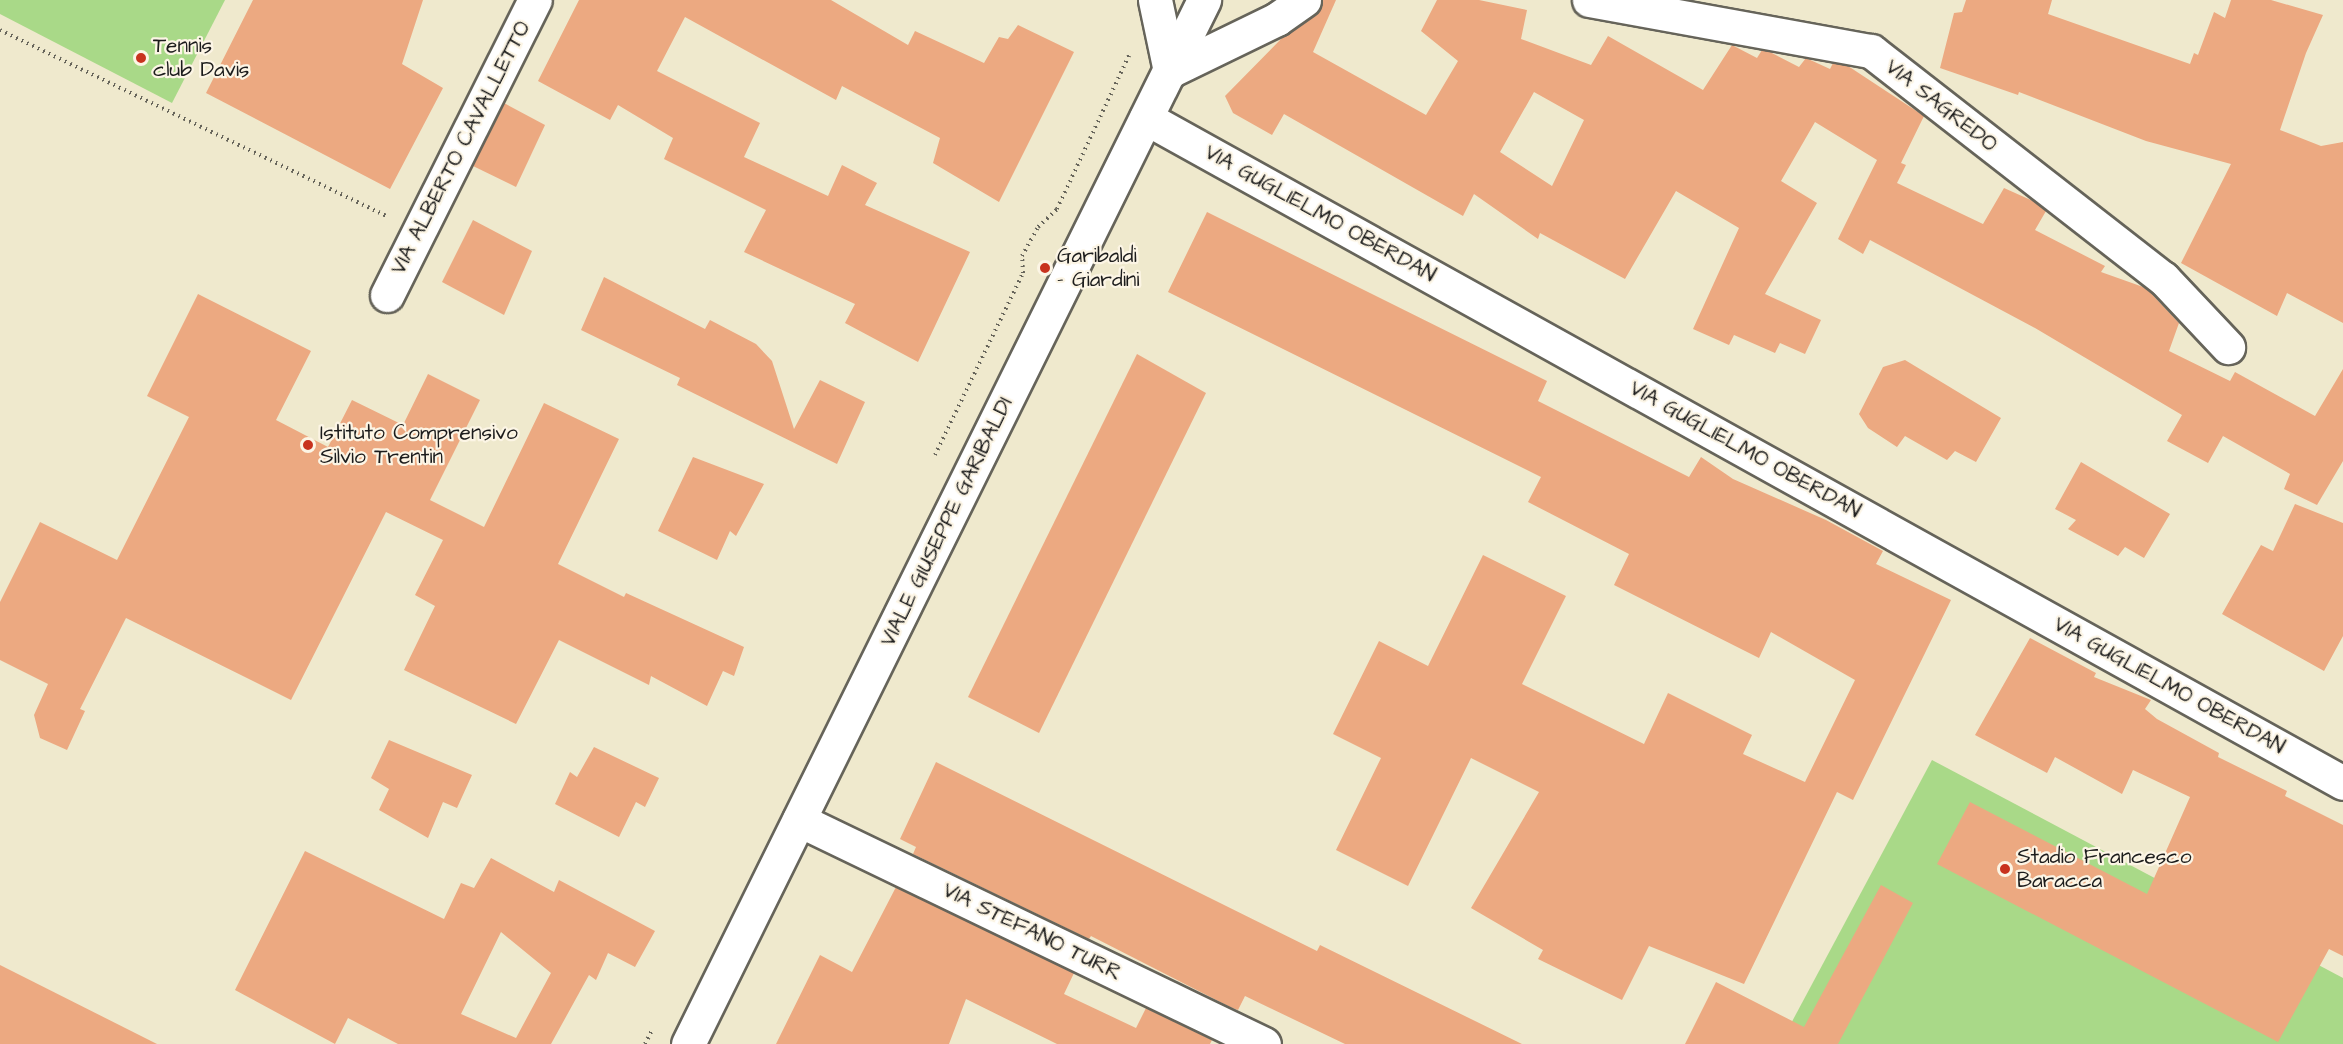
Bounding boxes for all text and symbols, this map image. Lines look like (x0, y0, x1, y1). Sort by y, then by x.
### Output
street label: VIA ALBERTO CAVALLETTO (386, 17, 536, 279)
place label: Tennis club Davis (153, 33, 249, 83)
marker: Tennis club Davis (134, 51, 148, 65)
street label: VIA SAGREDO (1880, 55, 2002, 157)
street label: VIA GUGLIELMO OBERDAN (1200, 140, 1440, 288)
place label: Garibaldi - Giardini (1057, 243, 1140, 293)
marker: Garibaldi - Giardini (1038, 261, 1052, 275)
street label: VIA GUGLIELMO OBERDAN (1625, 376, 1865, 524)
street label: VIALE GIUSEPPE GARIBALDI (876, 393, 1018, 651)
place label: Istituto Comprensivo Silvio Trentin (320, 420, 518, 470)
marker: Istituto Comprensivo Silvio Trentin (301, 438, 315, 452)
street label: VIA GUGLIELMO OBERDAN (2049, 612, 2289, 760)
place label: Stadio Francesco Baracca (2017, 844, 2191, 894)
marker: Stadio Francesco Baracca (1998, 862, 2012, 876)
street label: VIA STEFANO TURR (939, 878, 1125, 986)

